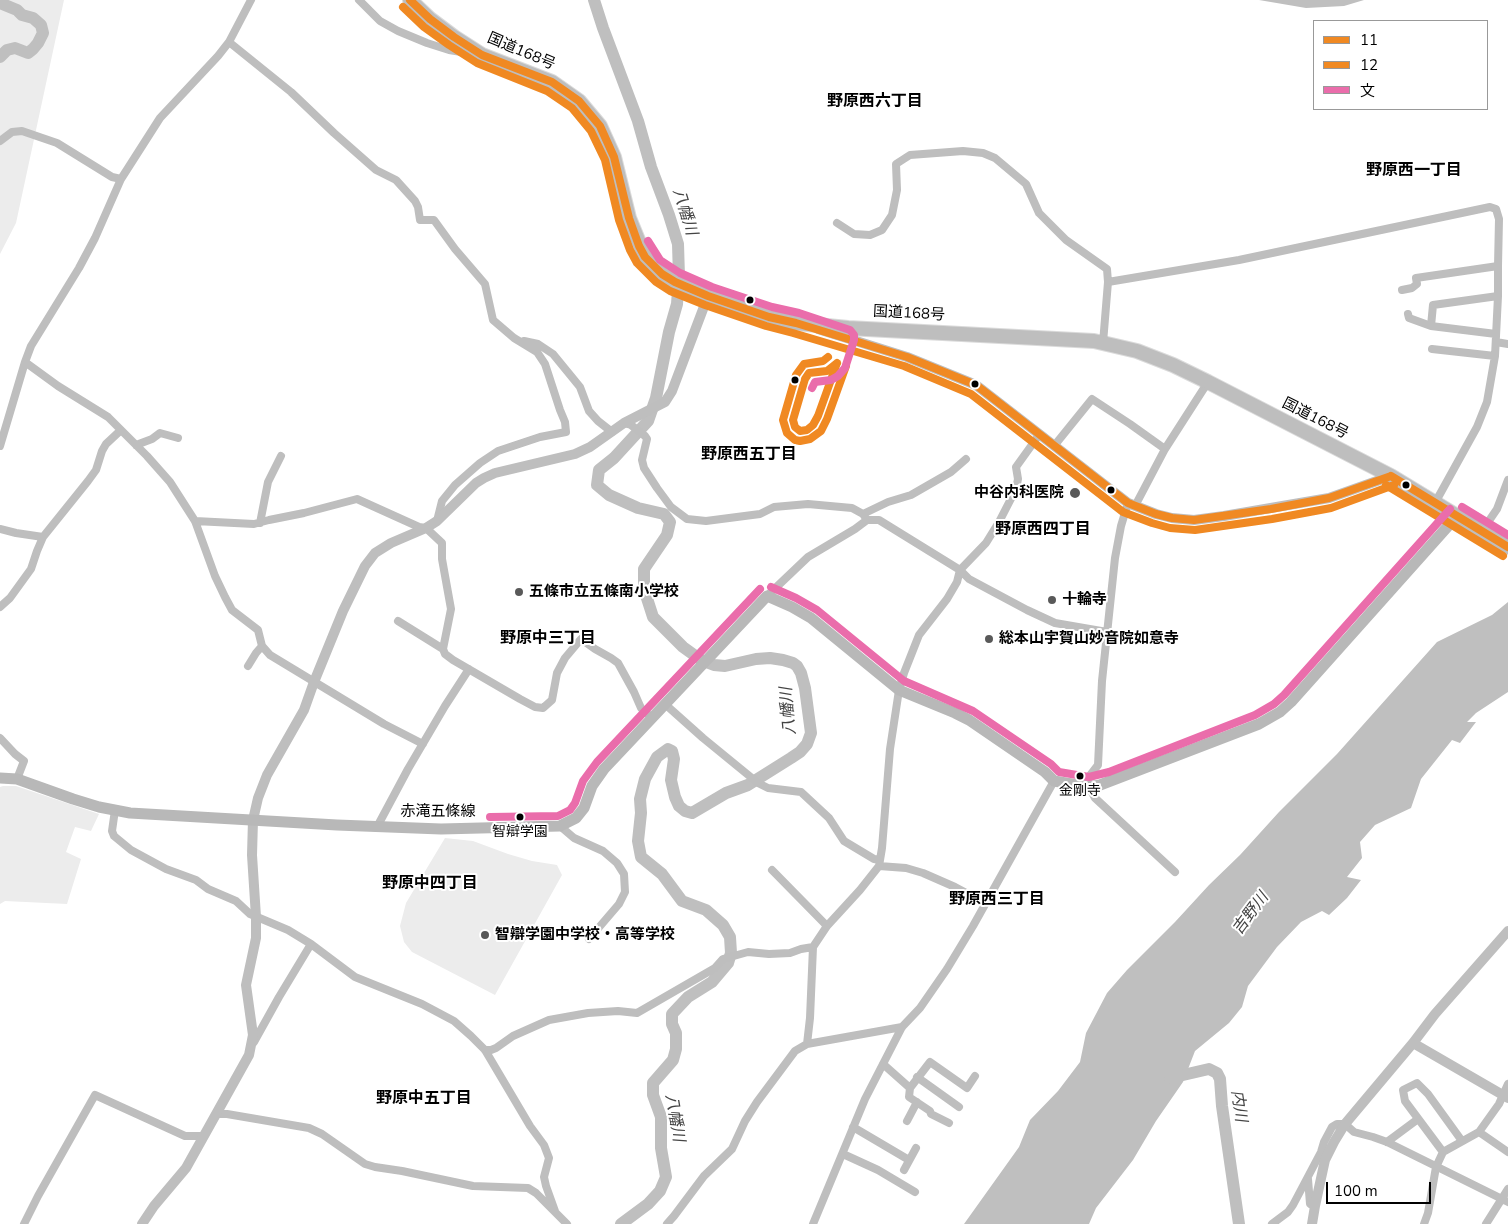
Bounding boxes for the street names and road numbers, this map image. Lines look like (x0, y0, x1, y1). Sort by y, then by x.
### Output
street label: 国道168号 (484, 30, 558, 74)
street label: 国道168号 (873, 303, 945, 325)
street label: 国道168号 (1279, 395, 1351, 443)
street label: 赤滝五條線 (401, 803, 475, 821)

